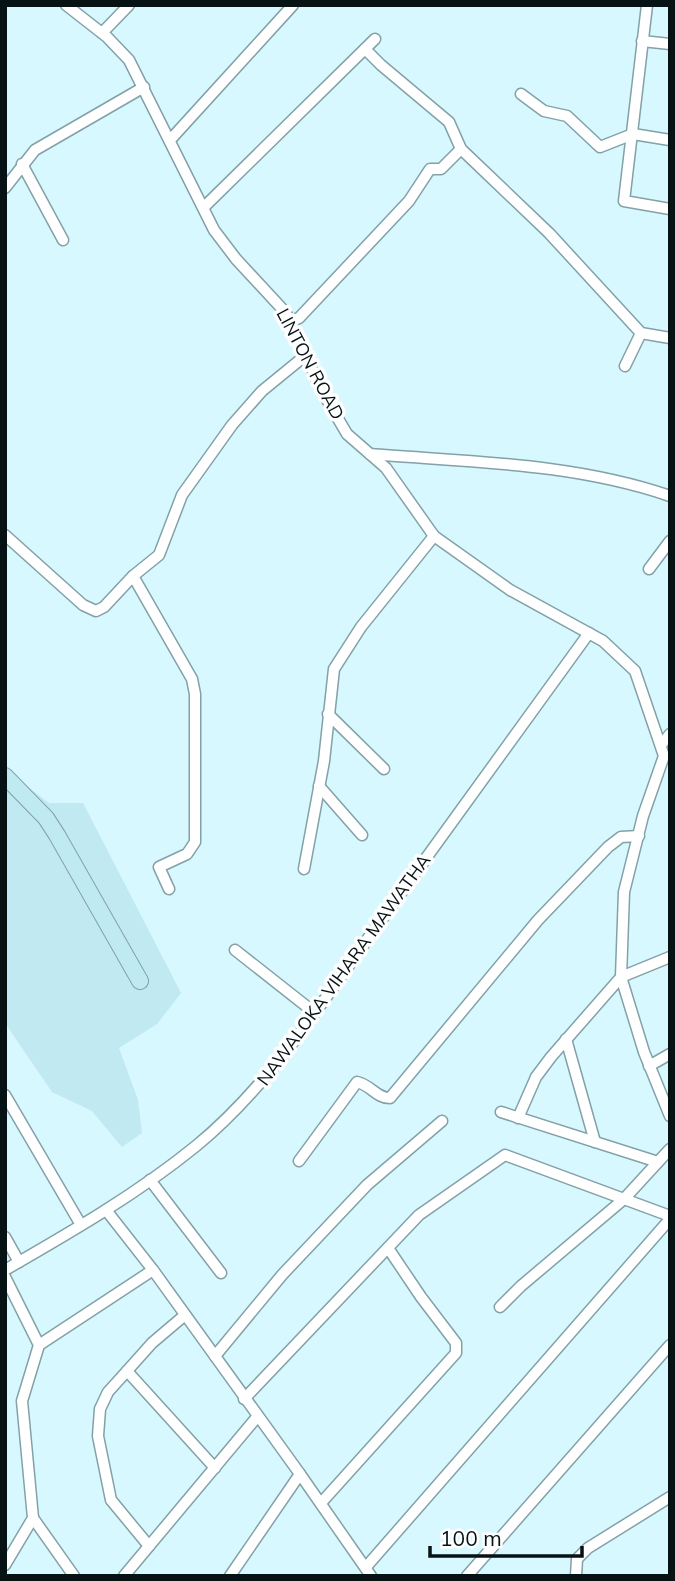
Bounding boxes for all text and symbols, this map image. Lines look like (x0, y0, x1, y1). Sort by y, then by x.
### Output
street label: LINTON ROAD (271, 304, 349, 423)
street label: NAWALOKA VIHARA MAWATHA (252, 849, 435, 1090)
scale bar (430, 1514, 582, 1558)
text: 100 m (440, 1525, 502, 1551)

